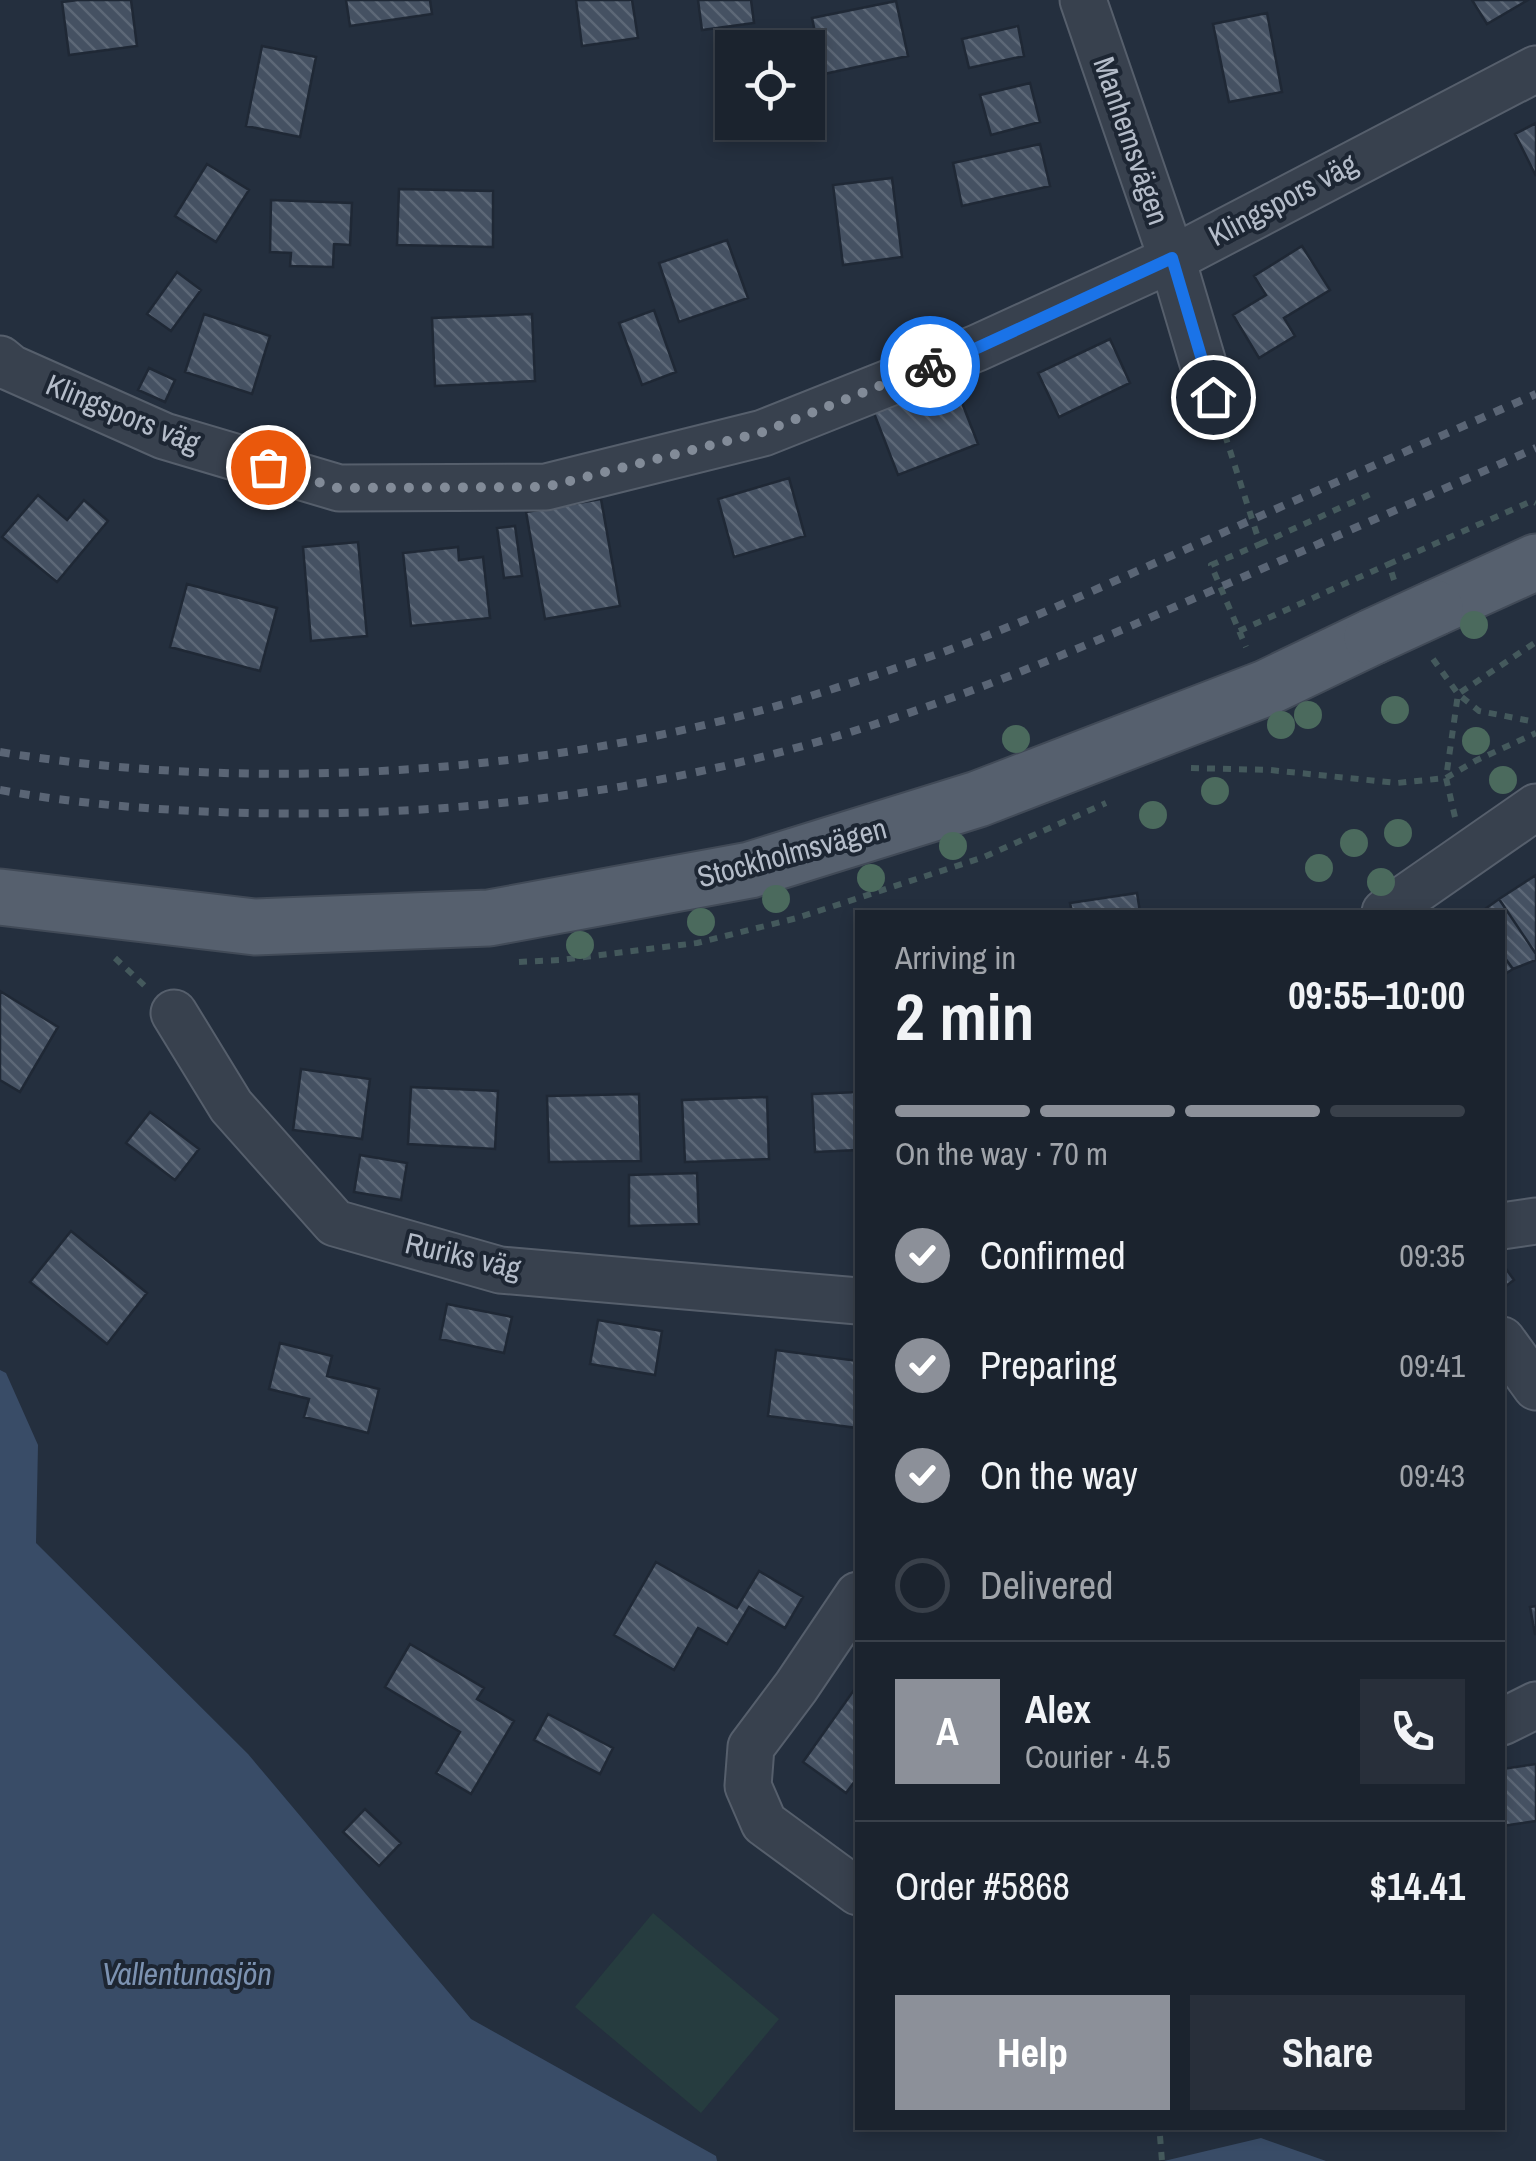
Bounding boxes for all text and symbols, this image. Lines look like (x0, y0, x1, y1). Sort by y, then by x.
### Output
map controls (715, 30, 825, 140)
button: locate (715, 30, 825, 140)
street label: Manhemsvägen (1085, 51, 1179, 230)
street label: Klingspors väg (1201, 143, 1364, 255)
courier (880, 316, 980, 416)
icon: bike (903, 339, 958, 394)
pin (1171, 355, 1256, 440)
street label: Klingspors väg (40, 364, 207, 462)
icon: home (1186, 370, 1241, 425)
pin (226, 425, 311, 510)
icon: bag (241, 440, 296, 495)
street label: Stockholmsvägen (693, 808, 891, 896)
text: Arriving in (895, 936, 1016, 979)
text: 09:55–10:00 (1288, 970, 1465, 1021)
text: 2 min (895, 973, 1034, 1060)
text: On the way · 70 m (895, 1132, 1108, 1175)
street label: Ruriks väg (401, 1222, 525, 1288)
icon: check (895, 1228, 950, 1283)
text: Confirmed (980, 1230, 1125, 1281)
text: 09:35 (1399, 1234, 1465, 1277)
icon: check (895, 1338, 950, 1393)
text: Preparing (980, 1340, 1117, 1391)
text: 09:41 (1399, 1344, 1465, 1387)
icon: check (895, 1448, 950, 1503)
text: On the way (980, 1450, 1138, 1501)
text: 09:43 (1399, 1454, 1465, 1497)
text: Delivered (980, 1560, 1113, 1611)
button: phone (1360, 1679, 1465, 1784)
text: Alex (1025, 1684, 1091, 1735)
text: A (936, 1706, 959, 1757)
text: Courier · 4.5 (1025, 1735, 1171, 1778)
text: Order #5868 (895, 1861, 1070, 1912)
text: $14.41 (1370, 1861, 1465, 1912)
water label: Vallentunasjön (102, 1952, 272, 1995)
button: Help (895, 1995, 1170, 2110)
button: Share (1190, 1995, 1465, 2110)

